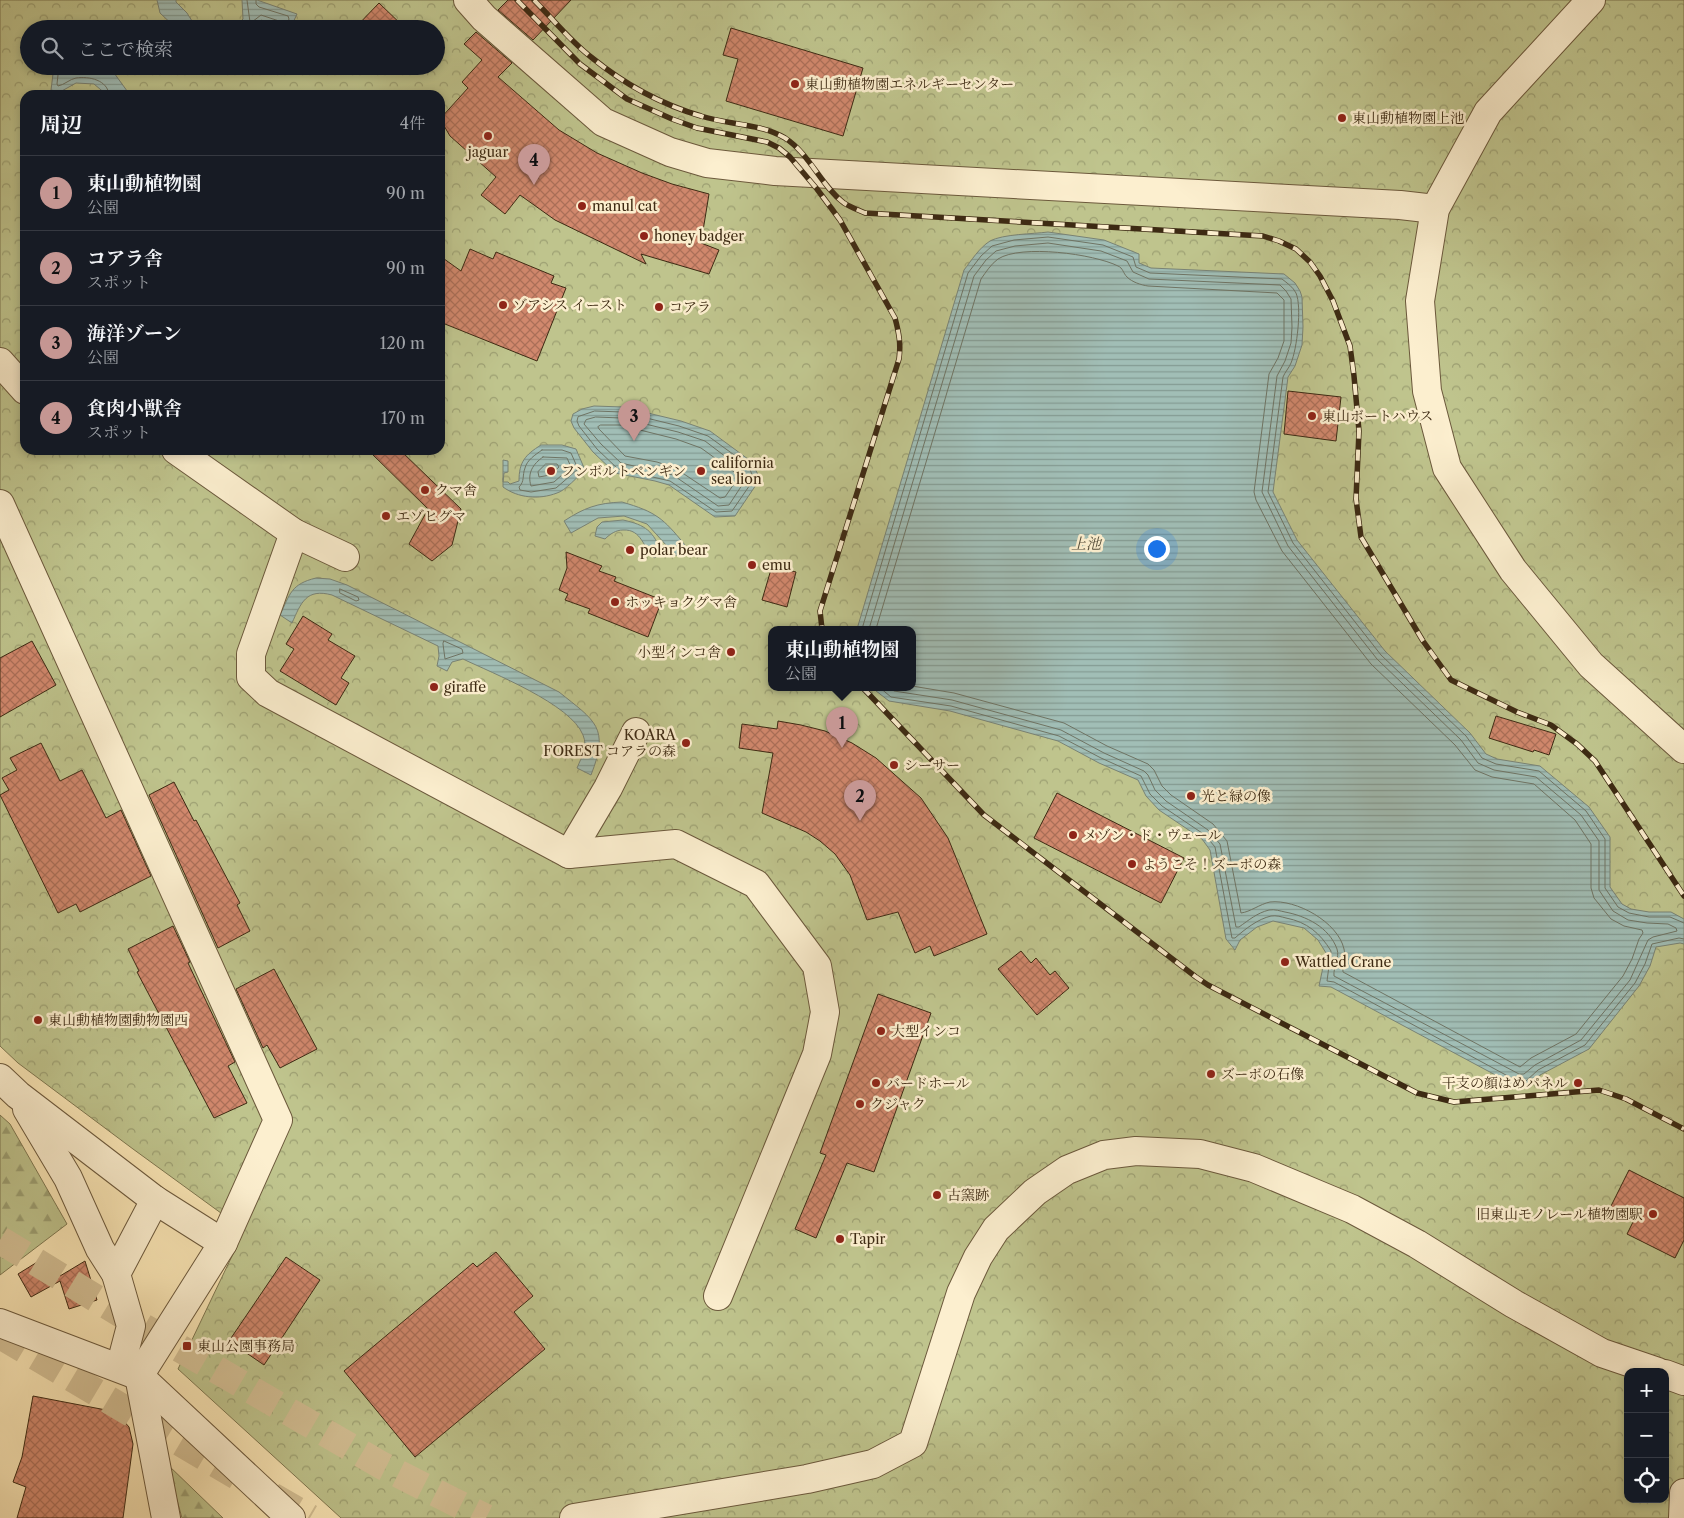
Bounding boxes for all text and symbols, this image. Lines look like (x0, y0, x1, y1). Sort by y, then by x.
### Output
search box (20, 20, 445, 75)
icon: search (38, 34, 66, 62)
text: ここで検索 (78, 38, 173, 61)
place label: 東山動植物園エネルギーセンター (805, 75, 1014, 93)
marker: 東山動植物園エネルギーセンター (789, 78, 801, 90)
place label: 東山動植物園上池 (1352, 109, 1464, 127)
text: 周辺 (40, 112, 82, 137)
marker: 東山動植物園上池 (1336, 112, 1348, 124)
text: 4件 (400, 113, 425, 133)
marker: jaguar (482, 130, 494, 142)
place label: jaguar (465, 143, 508, 161)
pin: 4 (518, 144, 550, 185)
text: 東山動植物園 (87, 172, 201, 195)
text: 1 (52, 183, 60, 203)
text: 90 m (386, 183, 425, 203)
text: 公園 (87, 197, 119, 217)
place label: manul cat (592, 197, 657, 215)
marker: manul cat (576, 200, 588, 212)
place label: honey badger (654, 227, 744, 245)
marker: honey badger (638, 230, 650, 242)
text: コアラ舎 (87, 247, 163, 270)
text: 2 (51, 258, 61, 278)
text: 90 m (386, 258, 425, 278)
text: スポット (87, 272, 151, 292)
place label: ゾアシス イースト (513, 296, 627, 314)
place label: コアラ (669, 298, 711, 316)
marker: ゾアシス イースト (497, 299, 509, 311)
marker: コアラ (653, 301, 665, 313)
text: 海洋ゾーン (87, 322, 182, 345)
text: 3 (51, 333, 61, 353)
text: 120 m (380, 333, 425, 353)
text: 公園 (87, 347, 119, 367)
text: 食肉小獣舎 (87, 397, 182, 420)
pin: 3 (618, 400, 650, 441)
place label: 東山ボートハウス (1322, 407, 1433, 425)
text: 4 (51, 408, 61, 428)
text: 170 m (381, 408, 425, 428)
marker: 東山ボートハウス (1306, 410, 1318, 422)
text: スポット (87, 422, 151, 442)
place label: california sea lion (711, 454, 774, 488)
place label: フンボルトペンギン (561, 462, 686, 480)
marker: フンボルトペンギン (545, 465, 557, 477)
marker: california sea lion (695, 465, 707, 477)
place label: クマ舎 (435, 481, 477, 499)
marker: クマ舎 (419, 484, 431, 496)
place label: エゾヒグマ (396, 507, 466, 525)
marker: エゾヒグマ (380, 510, 392, 522)
water label: 上池 (1071, 534, 1103, 553)
your location (1144, 536, 1170, 562)
place label: polar bear (640, 541, 708, 559)
marker: polar bear (624, 544, 636, 556)
place label: emu (762, 556, 792, 574)
marker: emu (746, 559, 758, 571)
place label: ホッキョクグマ舎 (625, 593, 737, 611)
marker: ホッキョクグマ舎 (609, 596, 621, 608)
popup (768, 626, 916, 691)
text: 東山動植物園 (785, 638, 899, 661)
place label: 小型インコ舎 (637, 643, 721, 661)
marker: 小型インコ舎 (725, 646, 737, 658)
text: 公園 (785, 663, 817, 683)
place label: giraffe (444, 678, 486, 696)
marker: giraffe (428, 681, 440, 693)
pin: 1 (826, 707, 858, 748)
place label: KOARA FOREST コアラの森 (543, 726, 677, 760)
marker: KOARA FOREST コアラの森 (680, 737, 692, 749)
place label: シーサー (904, 756, 960, 774)
marker: シーサー (888, 759, 900, 771)
pin: 2 (844, 780, 876, 821)
place label: 光と緑の像 (1201, 787, 1271, 805)
marker: 光と緑の像 (1185, 790, 1197, 802)
place label: メゾン・ド・ヴェール (1083, 826, 1222, 844)
marker: メゾン・ド・ヴェール (1067, 829, 1079, 841)
place label: ようこそ！ズーボの森 (1142, 855, 1281, 873)
marker: ようこそ！ズーボの森 (1126, 858, 1138, 870)
place label: Wattled Crane (1294, 953, 1391, 971)
marker: Wattled Crane (1279, 956, 1291, 968)
place label: 東山動植物園動物園西 (48, 1011, 188, 1029)
marker: 東山動植物園動物園西 (32, 1014, 44, 1026)
place label: 大型インコ (891, 1022, 961, 1040)
marker: 大型インコ (875, 1025, 887, 1037)
place label: ズーボの石像 (1221, 1065, 1304, 1083)
marker: ズーボの石像 (1205, 1068, 1217, 1080)
place label: バードホール (886, 1074, 970, 1092)
place label: 干支の顔はめパネル (1442, 1074, 1568, 1092)
marker: バードホール (870, 1077, 882, 1089)
marker: 干支の顔はめパネル (1572, 1077, 1584, 1089)
place label: クジャク (870, 1095, 926, 1113)
marker: クジャク (854, 1098, 866, 1110)
place label: 古窯跡 (947, 1186, 989, 1204)
marker: 古窯跡 (931, 1189, 943, 1201)
place label: 旧東山モノレール植物園駅 (1476, 1205, 1643, 1223)
marker: 旧東山モノレール植物園駅 (1647, 1208, 1659, 1220)
place label: Tapir (850, 1230, 885, 1248)
marker: Tapir (834, 1233, 846, 1245)
place label: 東山公園事務局 (197, 1337, 295, 1355)
marker: 東山公園事務局 (181, 1340, 193, 1352)
map controls (1624, 1368, 1669, 1503)
button: + (1624, 1368, 1669, 1413)
button: − (1624, 1413, 1669, 1458)
button: locate (1624, 1458, 1669, 1503)

